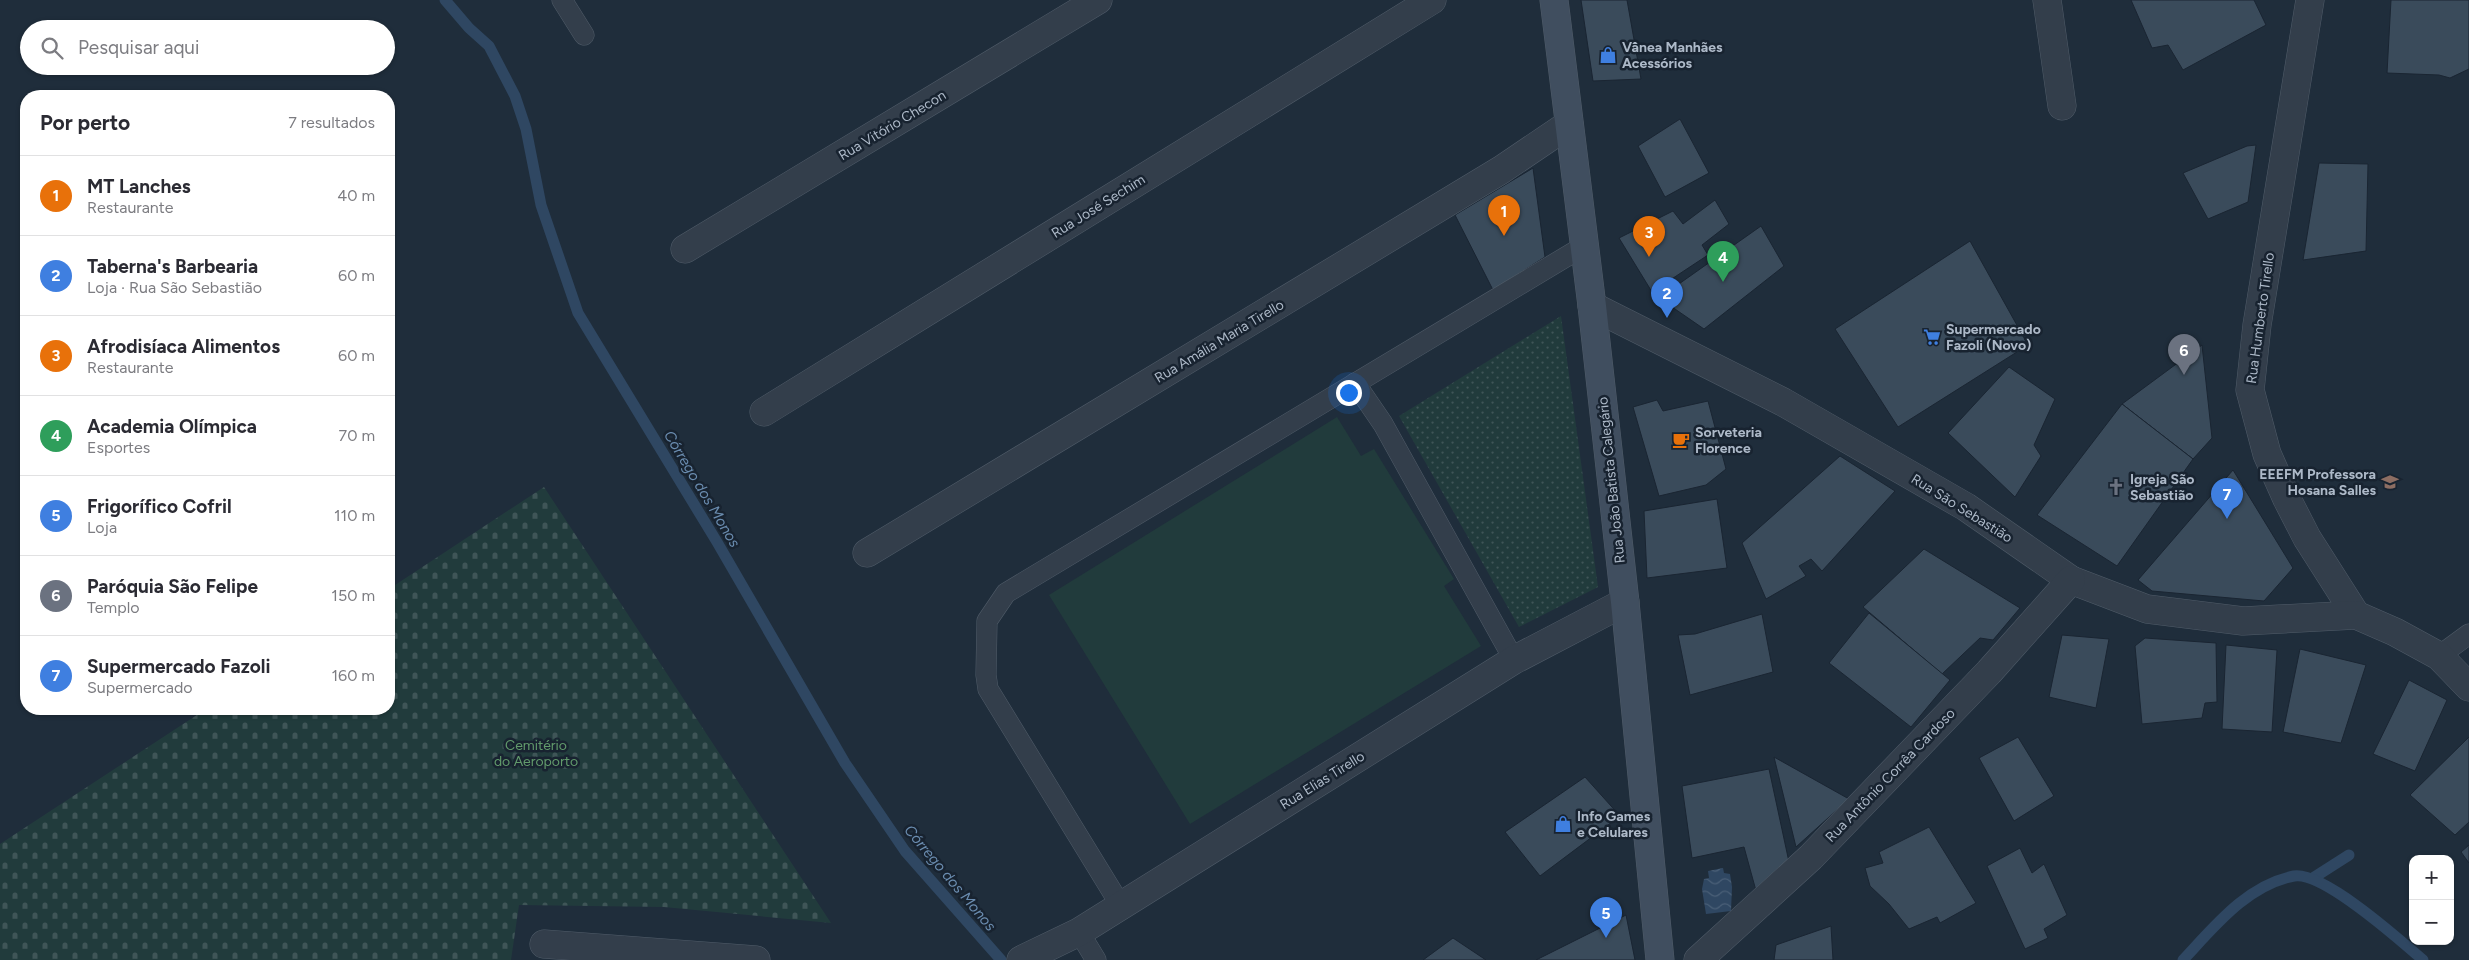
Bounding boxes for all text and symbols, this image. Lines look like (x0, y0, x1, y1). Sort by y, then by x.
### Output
search box (20, 20, 395, 75)
icon: search (38, 34, 66, 62)
text: Pesquisar aqui (78, 36, 199, 59)
place label: Vânea Manhães Acessórios (1622, 39, 1723, 72)
shop icon: Vânea Manhães Acessórios (1598, 45, 1618, 65)
street label: Rua Vitório Checon (836, 87, 949, 164)
text: Por perto (40, 110, 130, 135)
text: 7 resultados (288, 113, 375, 132)
street label: Rua José Sechim (1048, 171, 1148, 242)
text: MT Lanches (87, 175, 191, 198)
text: 1 (53, 186, 59, 205)
text: 40 m (337, 186, 375, 205)
pin: 1 (1488, 195, 1520, 236)
text: Restaurante (87, 198, 174, 217)
pin: 3 (1633, 216, 1665, 257)
pin: 4 (1707, 241, 1739, 282)
street label: Rua Humberto Tirello (2243, 251, 2278, 385)
text: Taberna's Barbearia (87, 255, 258, 278)
text: 2 (51, 266, 61, 285)
text: 60 m (338, 266, 375, 285)
pin: 2 (1651, 277, 1683, 318)
text: Loja · Rua São Sebastião (87, 278, 262, 297)
street label: Rua Amália Maria Tirello (1152, 296, 1287, 387)
place label: Supermercado Fazoli (Novo) (1946, 321, 2041, 354)
supermarket icon: Supermercado Fazoli (Novo) (1922, 327, 1942, 347)
pin: 6 (2168, 334, 2200, 375)
text: Afrodisíaca Alimentos (87, 335, 280, 358)
text: 3 (52, 346, 60, 365)
text: 60 m (338, 346, 375, 365)
text: Restaurante (87, 358, 174, 377)
your location (1336, 380, 1362, 406)
street label: Rua João Batista Calegário (1594, 396, 1629, 564)
text: Academia Olímpica (87, 415, 257, 438)
place label: Sorveteria Florence (1695, 424, 1762, 457)
text: 4 (51, 426, 61, 445)
text: 70 m (339, 426, 375, 445)
water label: Córrego dos Monos (660, 427, 744, 551)
cafe icon: Sorveteria Florence (1671, 430, 1691, 450)
text: Esportes (87, 438, 150, 457)
place label: EEEFM Professora Hosana Salles (2259, 466, 2376, 499)
street label: Rua São Sebastião (1908, 470, 2016, 546)
place label: Igreja São Sebastião (2130, 471, 2194, 504)
school or university icon: EEEFM Professora Hosana Salles (2380, 472, 2400, 492)
church icon: Igreja São Sebastião (2106, 477, 2126, 497)
pin: 7 (2211, 478, 2243, 519)
text: Frigorífico Cofril (87, 495, 232, 518)
text: 5 (51, 506, 61, 525)
text: 110 m (334, 506, 375, 525)
text: Loja (87, 518, 117, 537)
text: Paróquia São Felipe (87, 575, 258, 598)
text: 6 (51, 586, 61, 605)
text: 150 m (331, 586, 375, 605)
text: Templo (87, 598, 139, 617)
text: Supermercado Fazoli (87, 655, 270, 678)
text: 7 (52, 666, 60, 685)
text: 160 m (332, 666, 375, 685)
text: Supermercado (87, 678, 193, 697)
street label: Rua Antônio Corrêa Cardoso (1822, 705, 1959, 846)
park label: Cemitério do Aeroporto (494, 737, 578, 770)
street label: Rua Elias Tirello (1277, 748, 1368, 813)
place label: Info Games e Celulares (1577, 808, 1651, 841)
shop icon: Info Games e Celulares (1553, 814, 1573, 834)
water label: Córrego dos Monos (900, 821, 1000, 935)
map controls (2409, 855, 2454, 945)
button: + (2409, 855, 2454, 900)
pin: 5 (1590, 897, 1622, 938)
button: − (2409, 900, 2454, 945)

